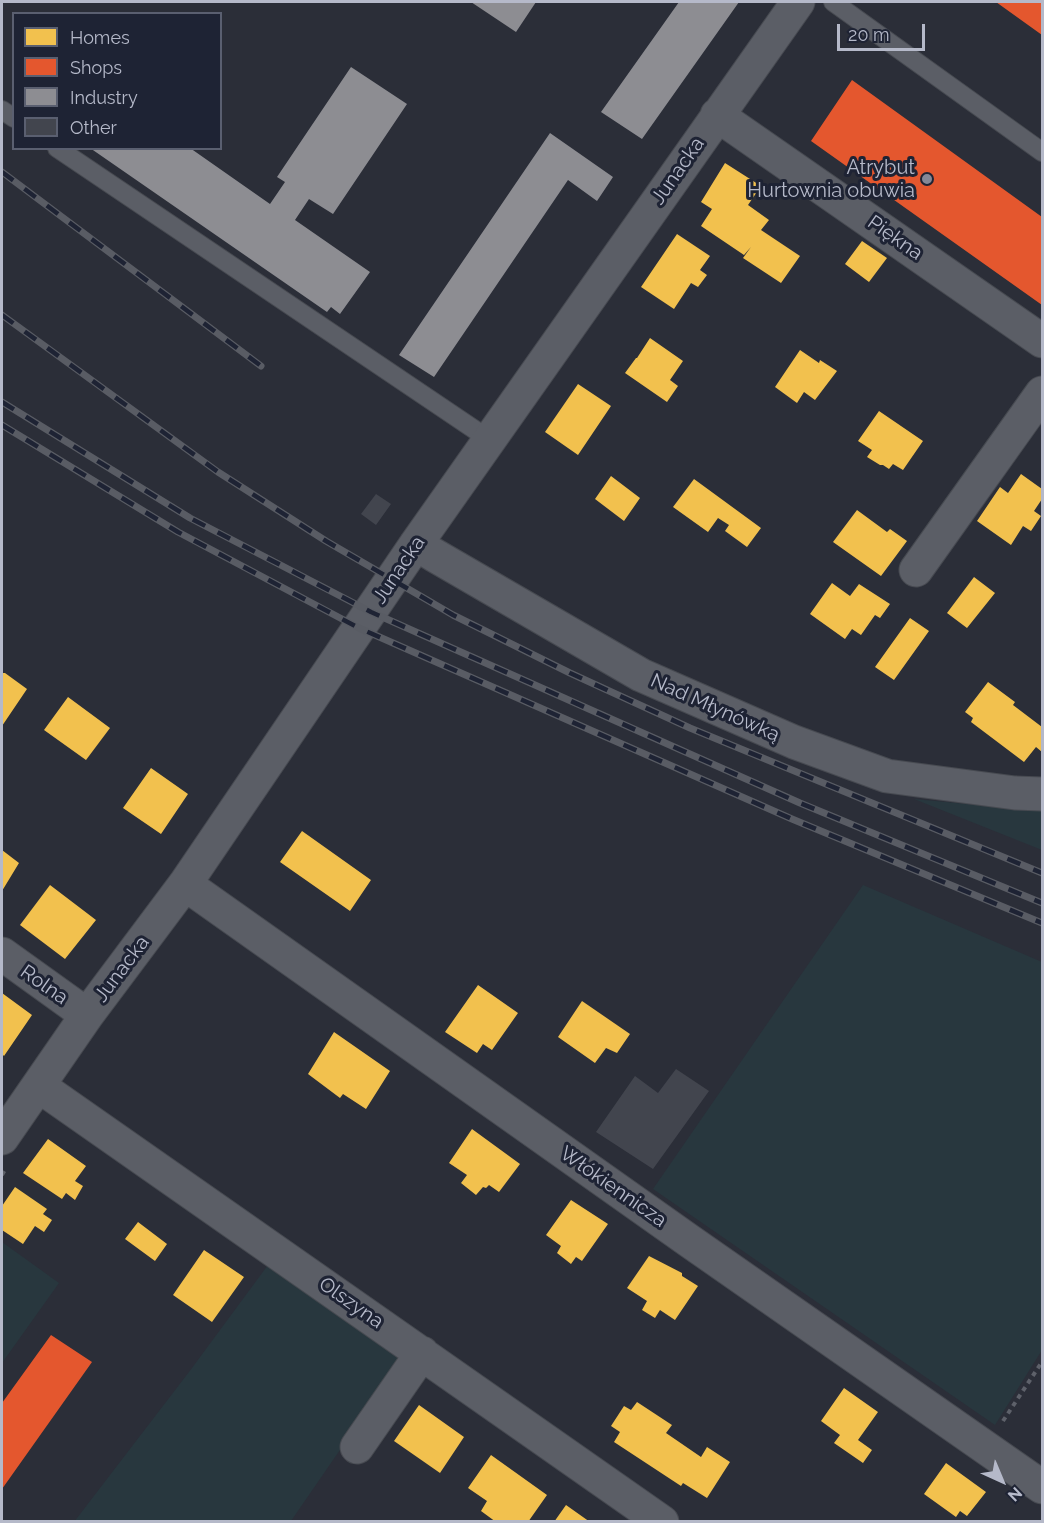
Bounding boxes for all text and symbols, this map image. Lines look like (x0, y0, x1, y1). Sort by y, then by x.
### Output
legend (12, 12, 222, 150)
scale bar (840, 12, 928, 50)
text: 20 m (848, 24, 890, 45)
text: Homes (70, 27, 130, 48)
text: Shops (70, 57, 122, 78)
text: Industry (70, 87, 138, 108)
text: Other (70, 117, 117, 138)
street label: Junacka (646, 133, 710, 209)
place label: Atrybut Hurtownia obuwia (747, 156, 915, 203)
marker: Atrybut Hurtownia obuwia (920, 172, 934, 186)
street label: Piękna (863, 210, 927, 266)
street label: Junacka (368, 532, 430, 608)
street label: Nad Młynówką (647, 669, 783, 747)
street label: Junacka (89, 931, 155, 1007)
street label: Rolna (16, 960, 72, 1010)
street label: Włókiennicza (555, 1141, 671, 1233)
street label: Olszyna (314, 1272, 388, 1334)
north arrow (972, 1451, 1032, 1511)
text: N (1004, 1483, 1026, 1505)

